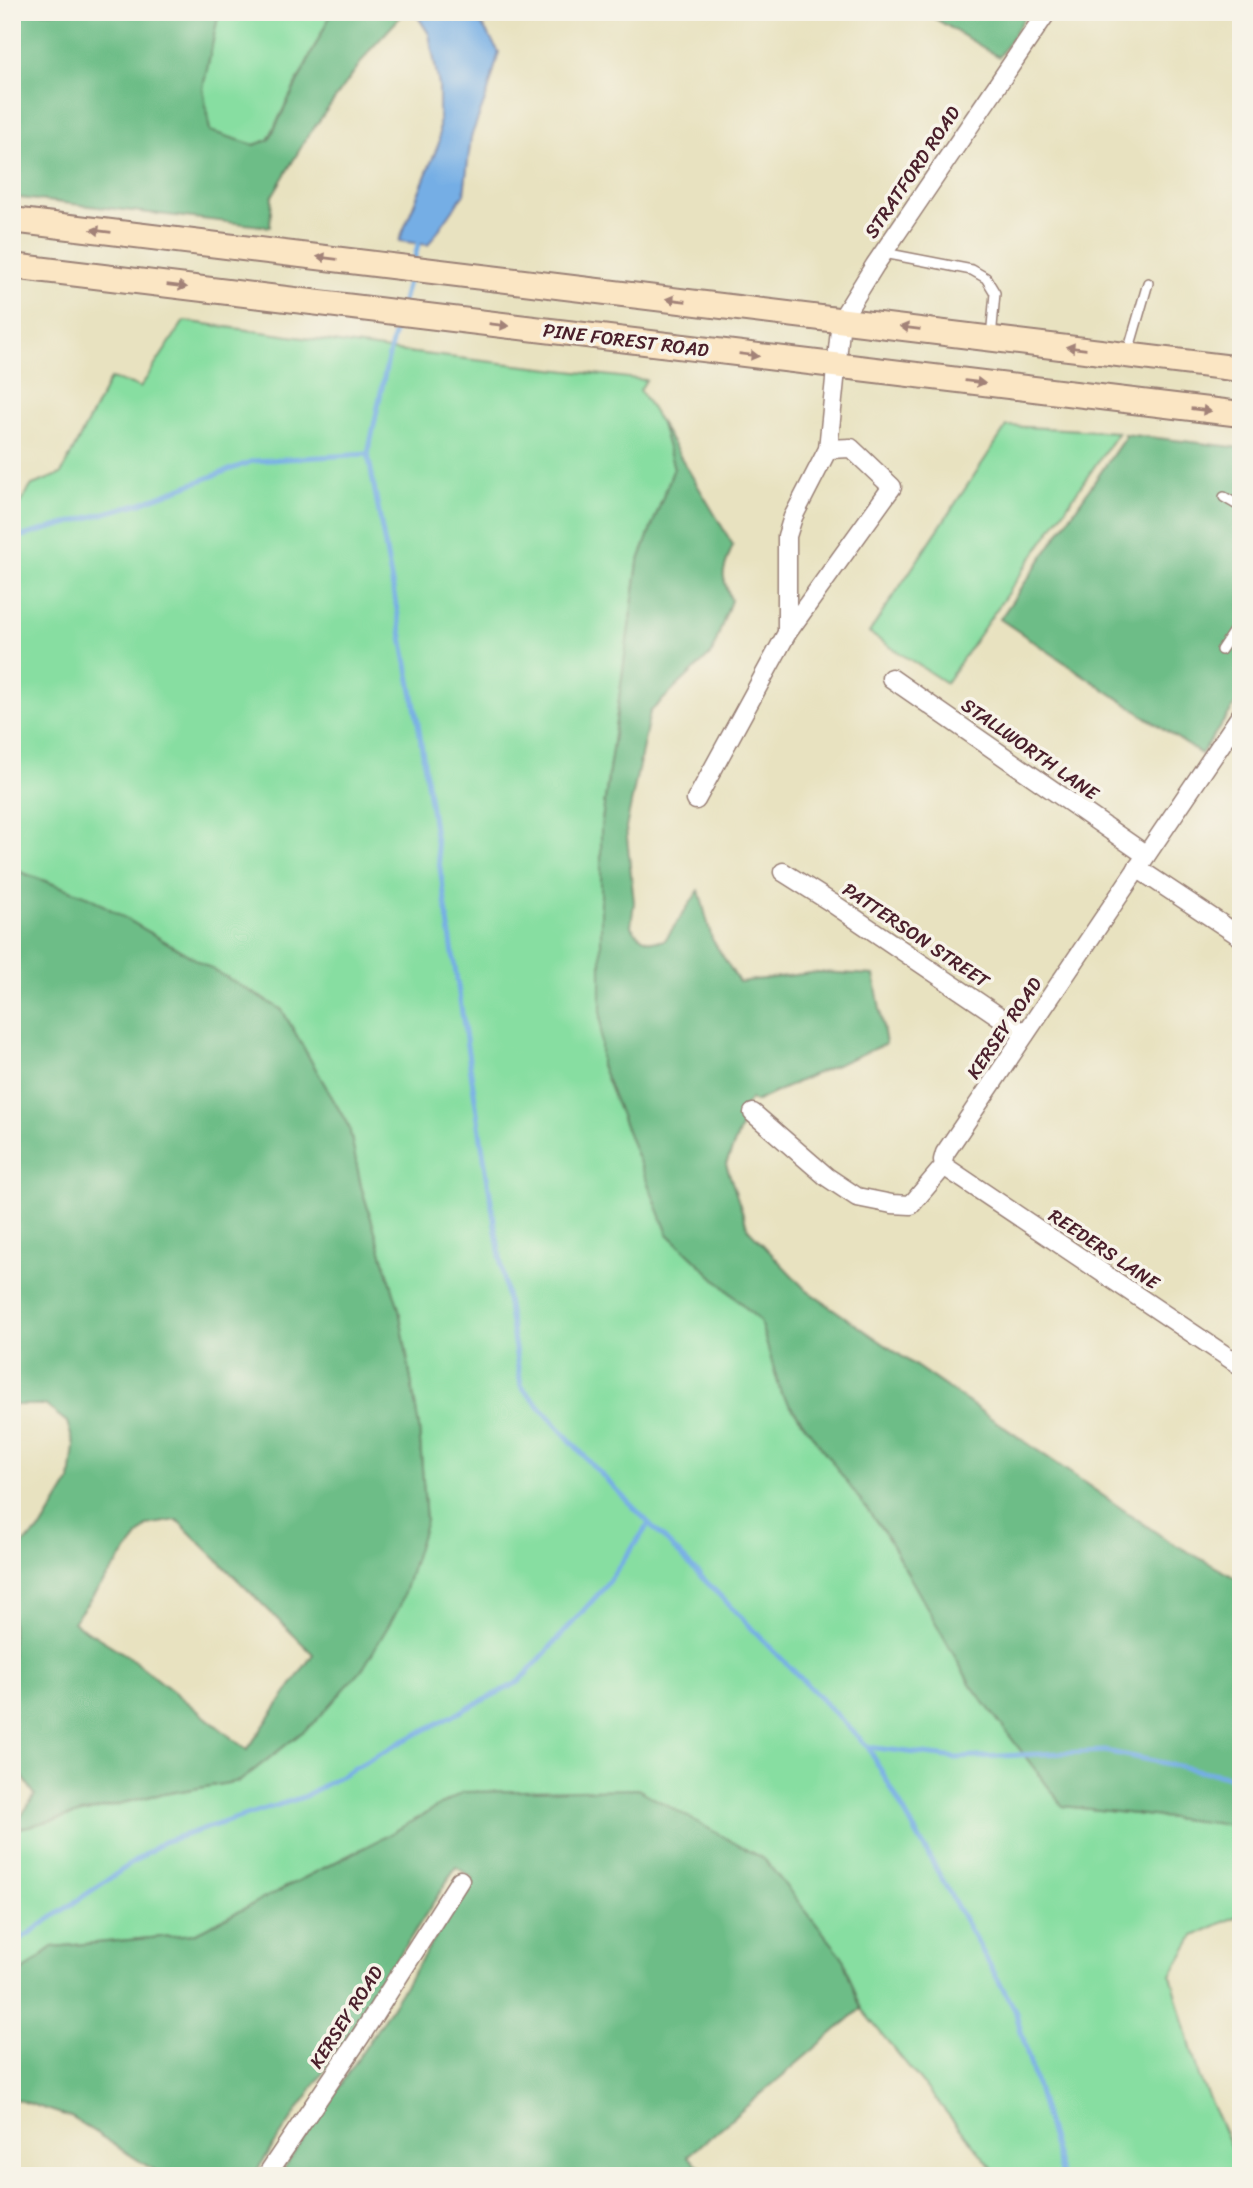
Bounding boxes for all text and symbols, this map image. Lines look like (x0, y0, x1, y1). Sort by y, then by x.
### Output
street label: STRATFORD ROAD (855, 98, 969, 245)
one-way arrow (90, 225, 112, 236)
one-way arrow (316, 252, 338, 263)
one-way arrow (166, 281, 188, 292)
one-way arrow (665, 294, 687, 305)
street label: PINE FOREST ROAD (541, 313, 711, 367)
one-way arrow (488, 320, 510, 331)
one-way arrow (898, 323, 920, 334)
one-way arrow (1065, 343, 1087, 354)
one-way arrow (739, 350, 761, 361)
one-way arrow (965, 377, 987, 388)
one-way arrow (1190, 404, 1212, 415)
street label: STALLWORTH LANE (954, 689, 1107, 810)
street label: PATTERSON STREET (836, 873, 997, 997)
street label: KERSEY ROAD (957, 970, 1051, 1086)
street label: REEDERS LANE (1042, 1200, 1167, 1299)
street label: KERSEY ROAD (300, 1958, 392, 2075)

